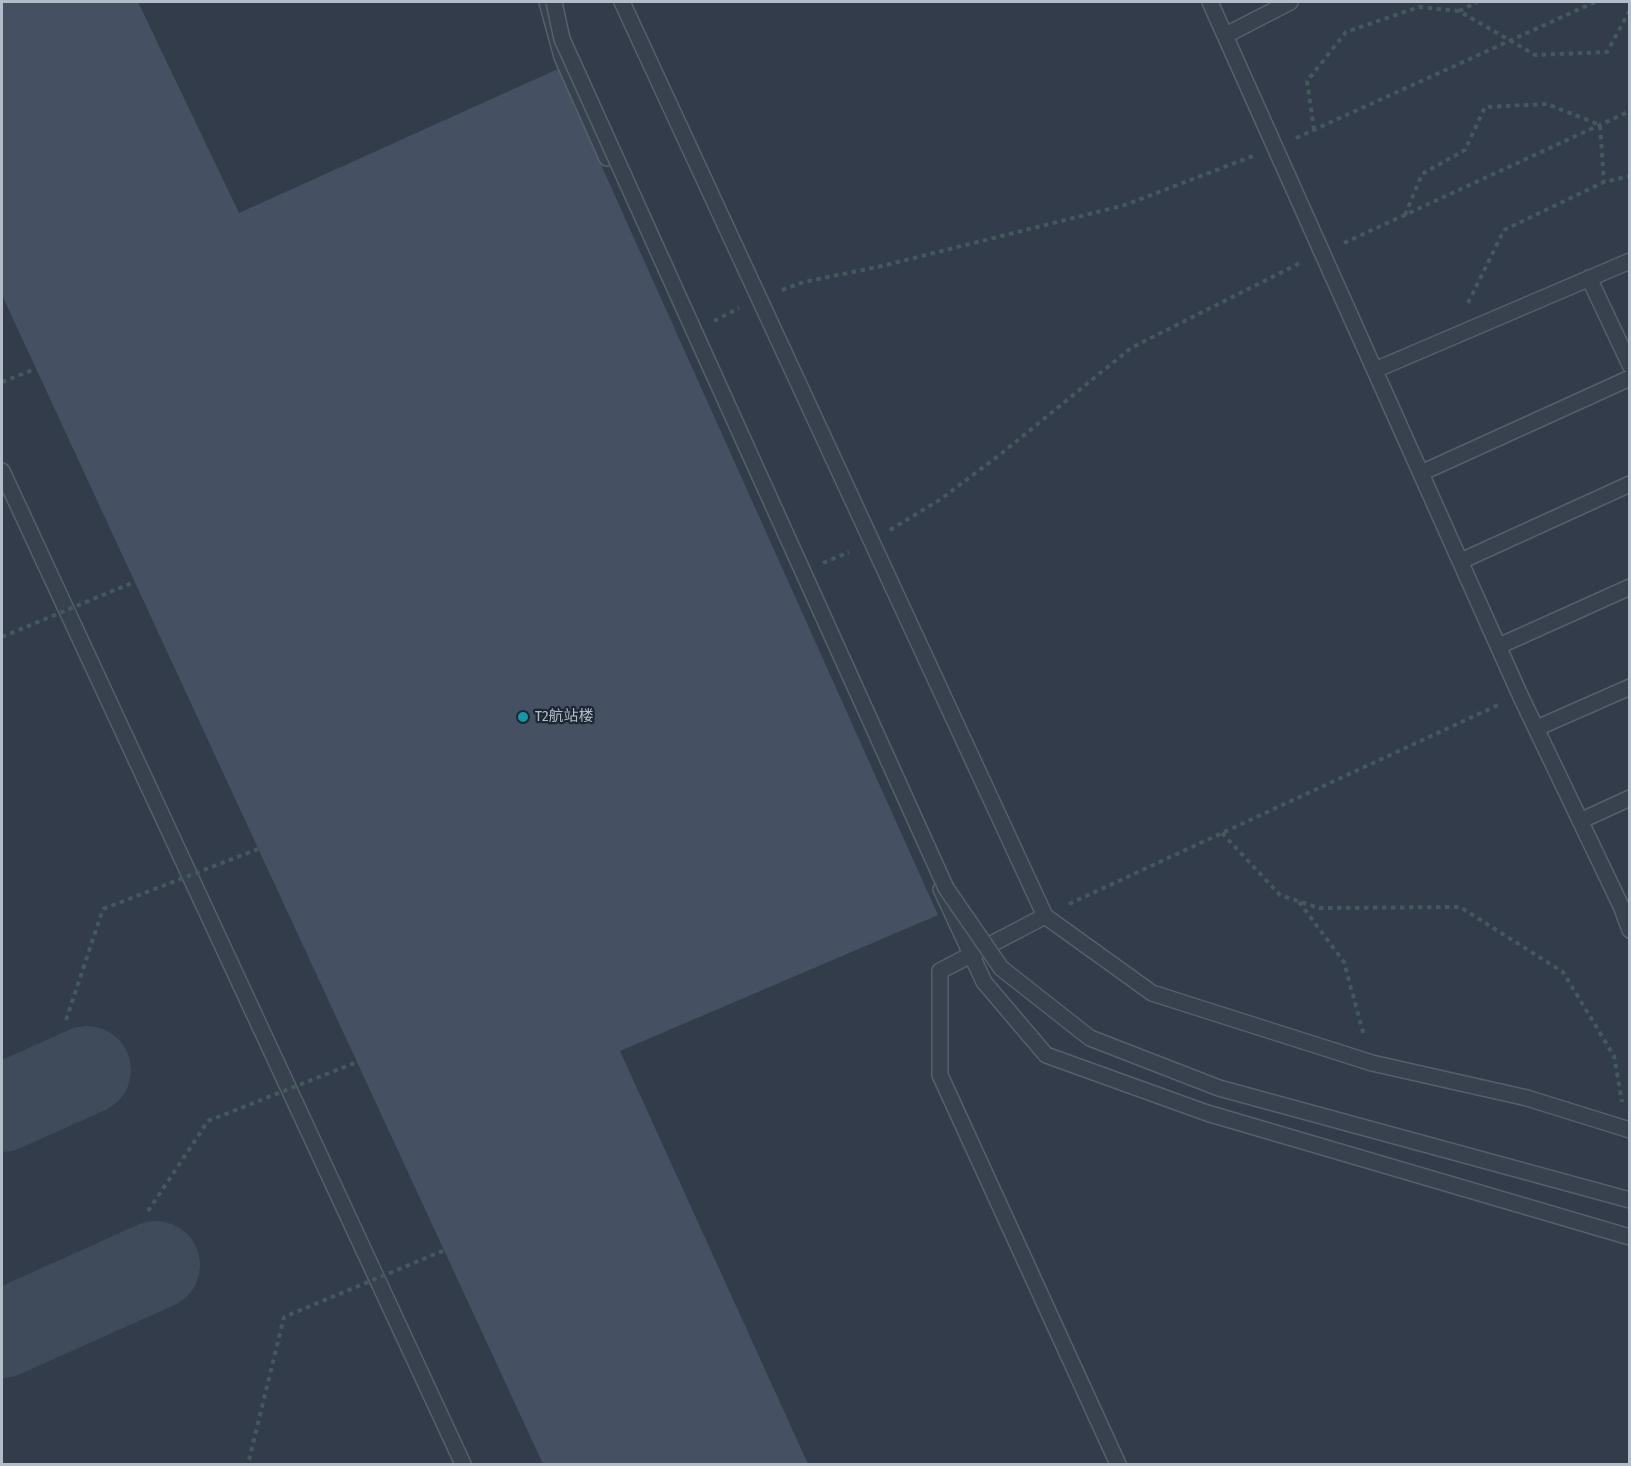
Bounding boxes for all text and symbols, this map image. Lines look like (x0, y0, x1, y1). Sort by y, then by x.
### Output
place label: T2航站楼 (535, 708, 594, 726)
marker: T2航站楼 (516, 710, 530, 724)

